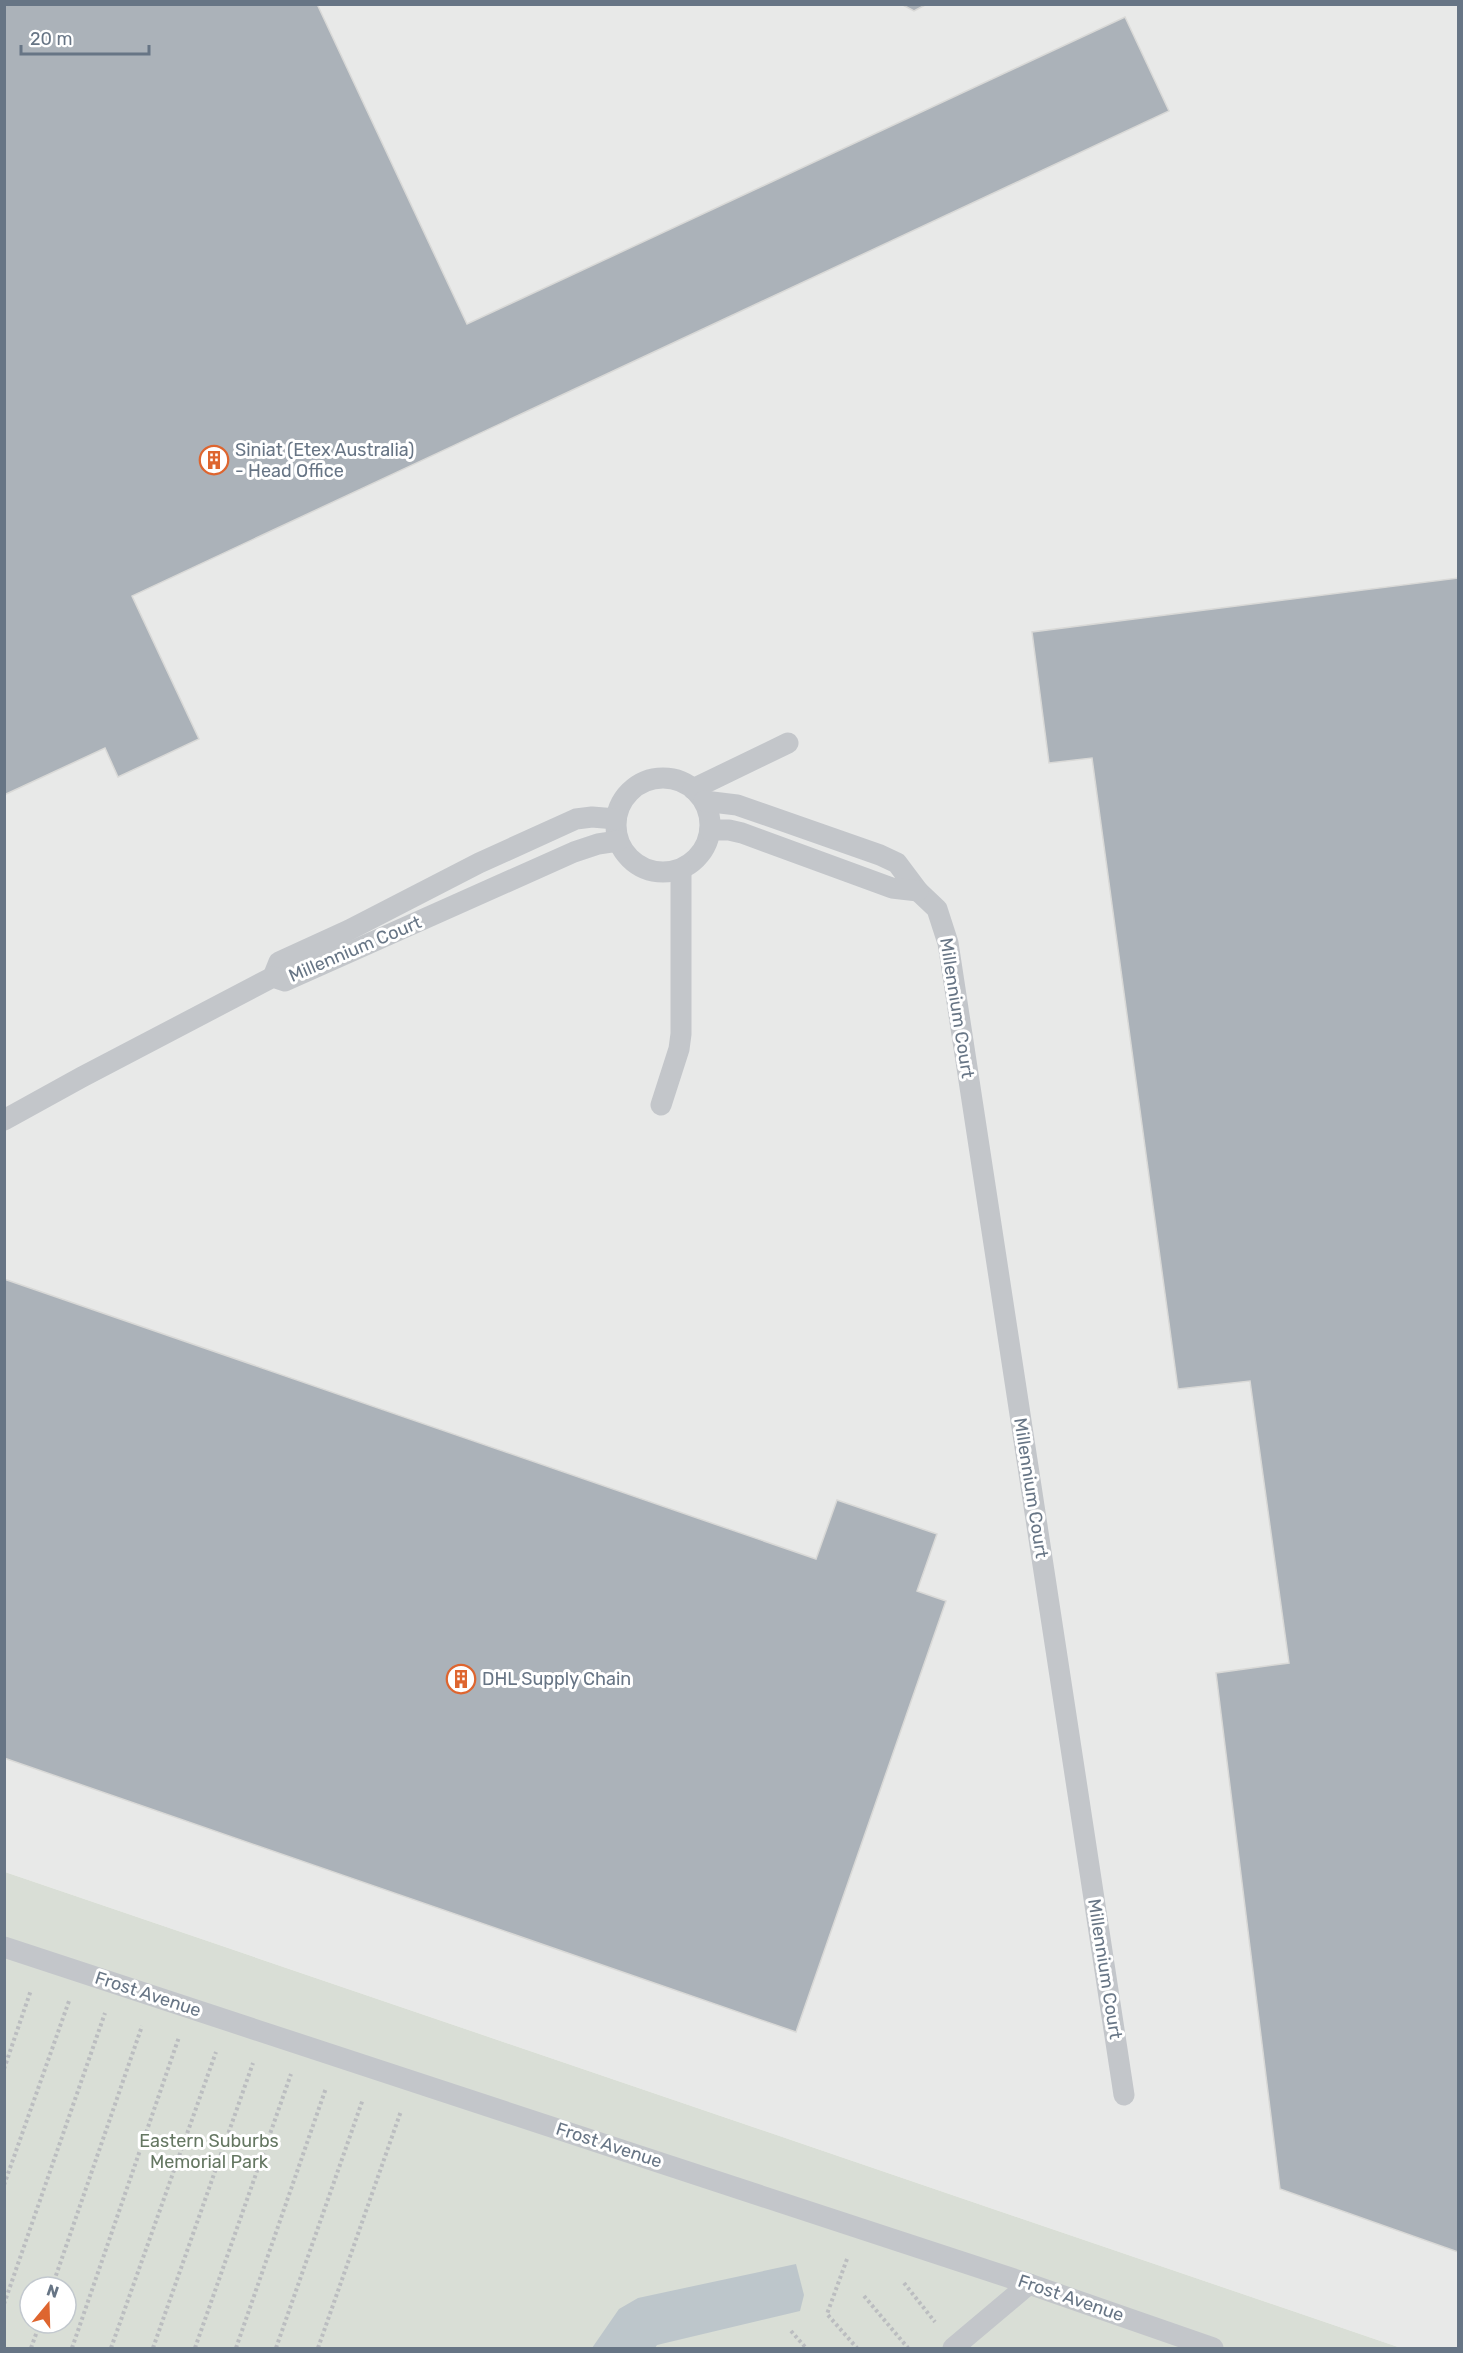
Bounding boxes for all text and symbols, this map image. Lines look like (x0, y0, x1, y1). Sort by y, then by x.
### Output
scale bar (21, 18, 148, 56)
text: 20 m (30, 28, 72, 50)
place label: Siniat (Etex Australia) - Head Office (235, 439, 414, 482)
building icon: Siniat (Etex Australia) - Head Office (198, 444, 230, 476)
street label: Millennium Court (285, 911, 425, 987)
street label: Millennium Court (935, 936, 979, 1080)
street label: Millennium Court (1009, 1416, 1053, 1560)
building icon: DHL Supply Chain (445, 1663, 477, 1695)
place label: DHL Supply Chain (482, 1668, 631, 1690)
street label: Millennium Court (1083, 1897, 1127, 2041)
street label: Frost Avenue (92, 1966, 204, 2022)
street label: Frost Avenue (553, 2117, 665, 2173)
park label: Eastern Suburbs Memorial Park (139, 2130, 279, 2173)
street label: Frost Avenue (1015, 2270, 1127, 2326)
north arrow (18, 2275, 78, 2335)
text: N (44, 2280, 61, 2302)

